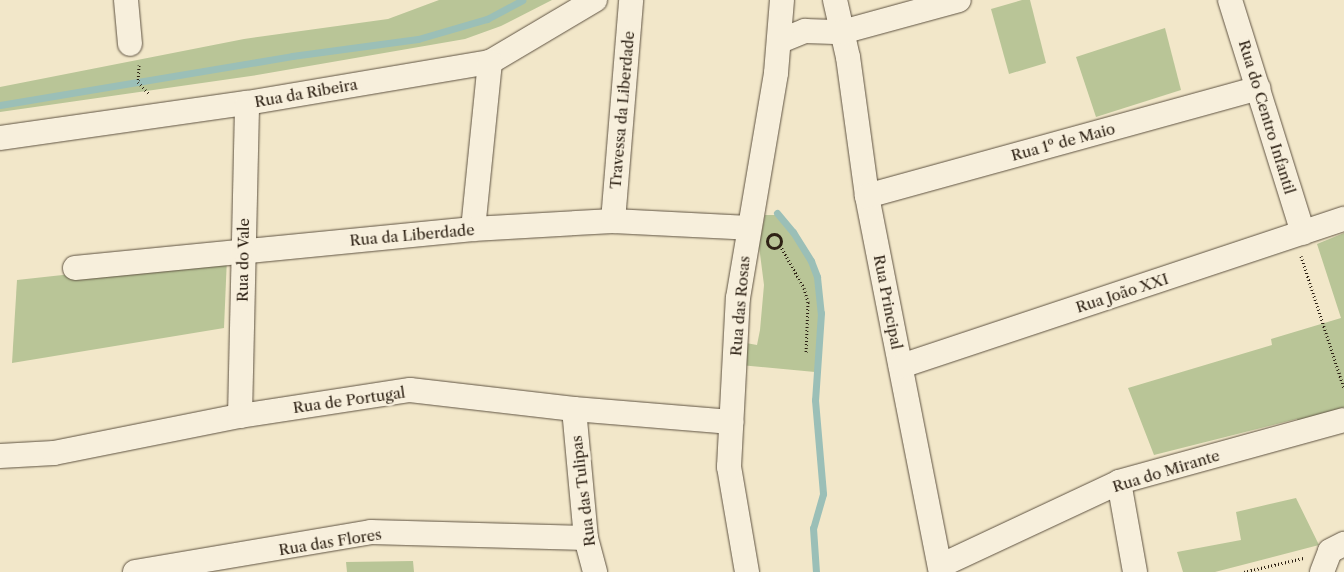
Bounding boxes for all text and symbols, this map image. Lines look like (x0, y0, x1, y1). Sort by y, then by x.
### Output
street label: Travessa da Liberdade (606, 30, 638, 190)
street label: Rua do Centro Infantil (1235, 38, 1299, 196)
street label: Rua da Ribeira (253, 75, 359, 111)
street label: Rua 1º de Maio (1009, 119, 1117, 165)
street label: Rua do Vale (233, 218, 253, 302)
street label: Rua da Liberdade (349, 221, 475, 249)
street label: Rua Principal (870, 253, 906, 351)
street label: Rua das Rosas (727, 255, 753, 357)
street label: Rua João XXI (1073, 269, 1171, 317)
street label: Rua de Portugal (292, 383, 406, 417)
street label: Rua das Tulipas (567, 434, 599, 548)
street label: Rua do Mirante (1110, 446, 1222, 496)
street label: Rua das Flores (277, 525, 383, 559)

